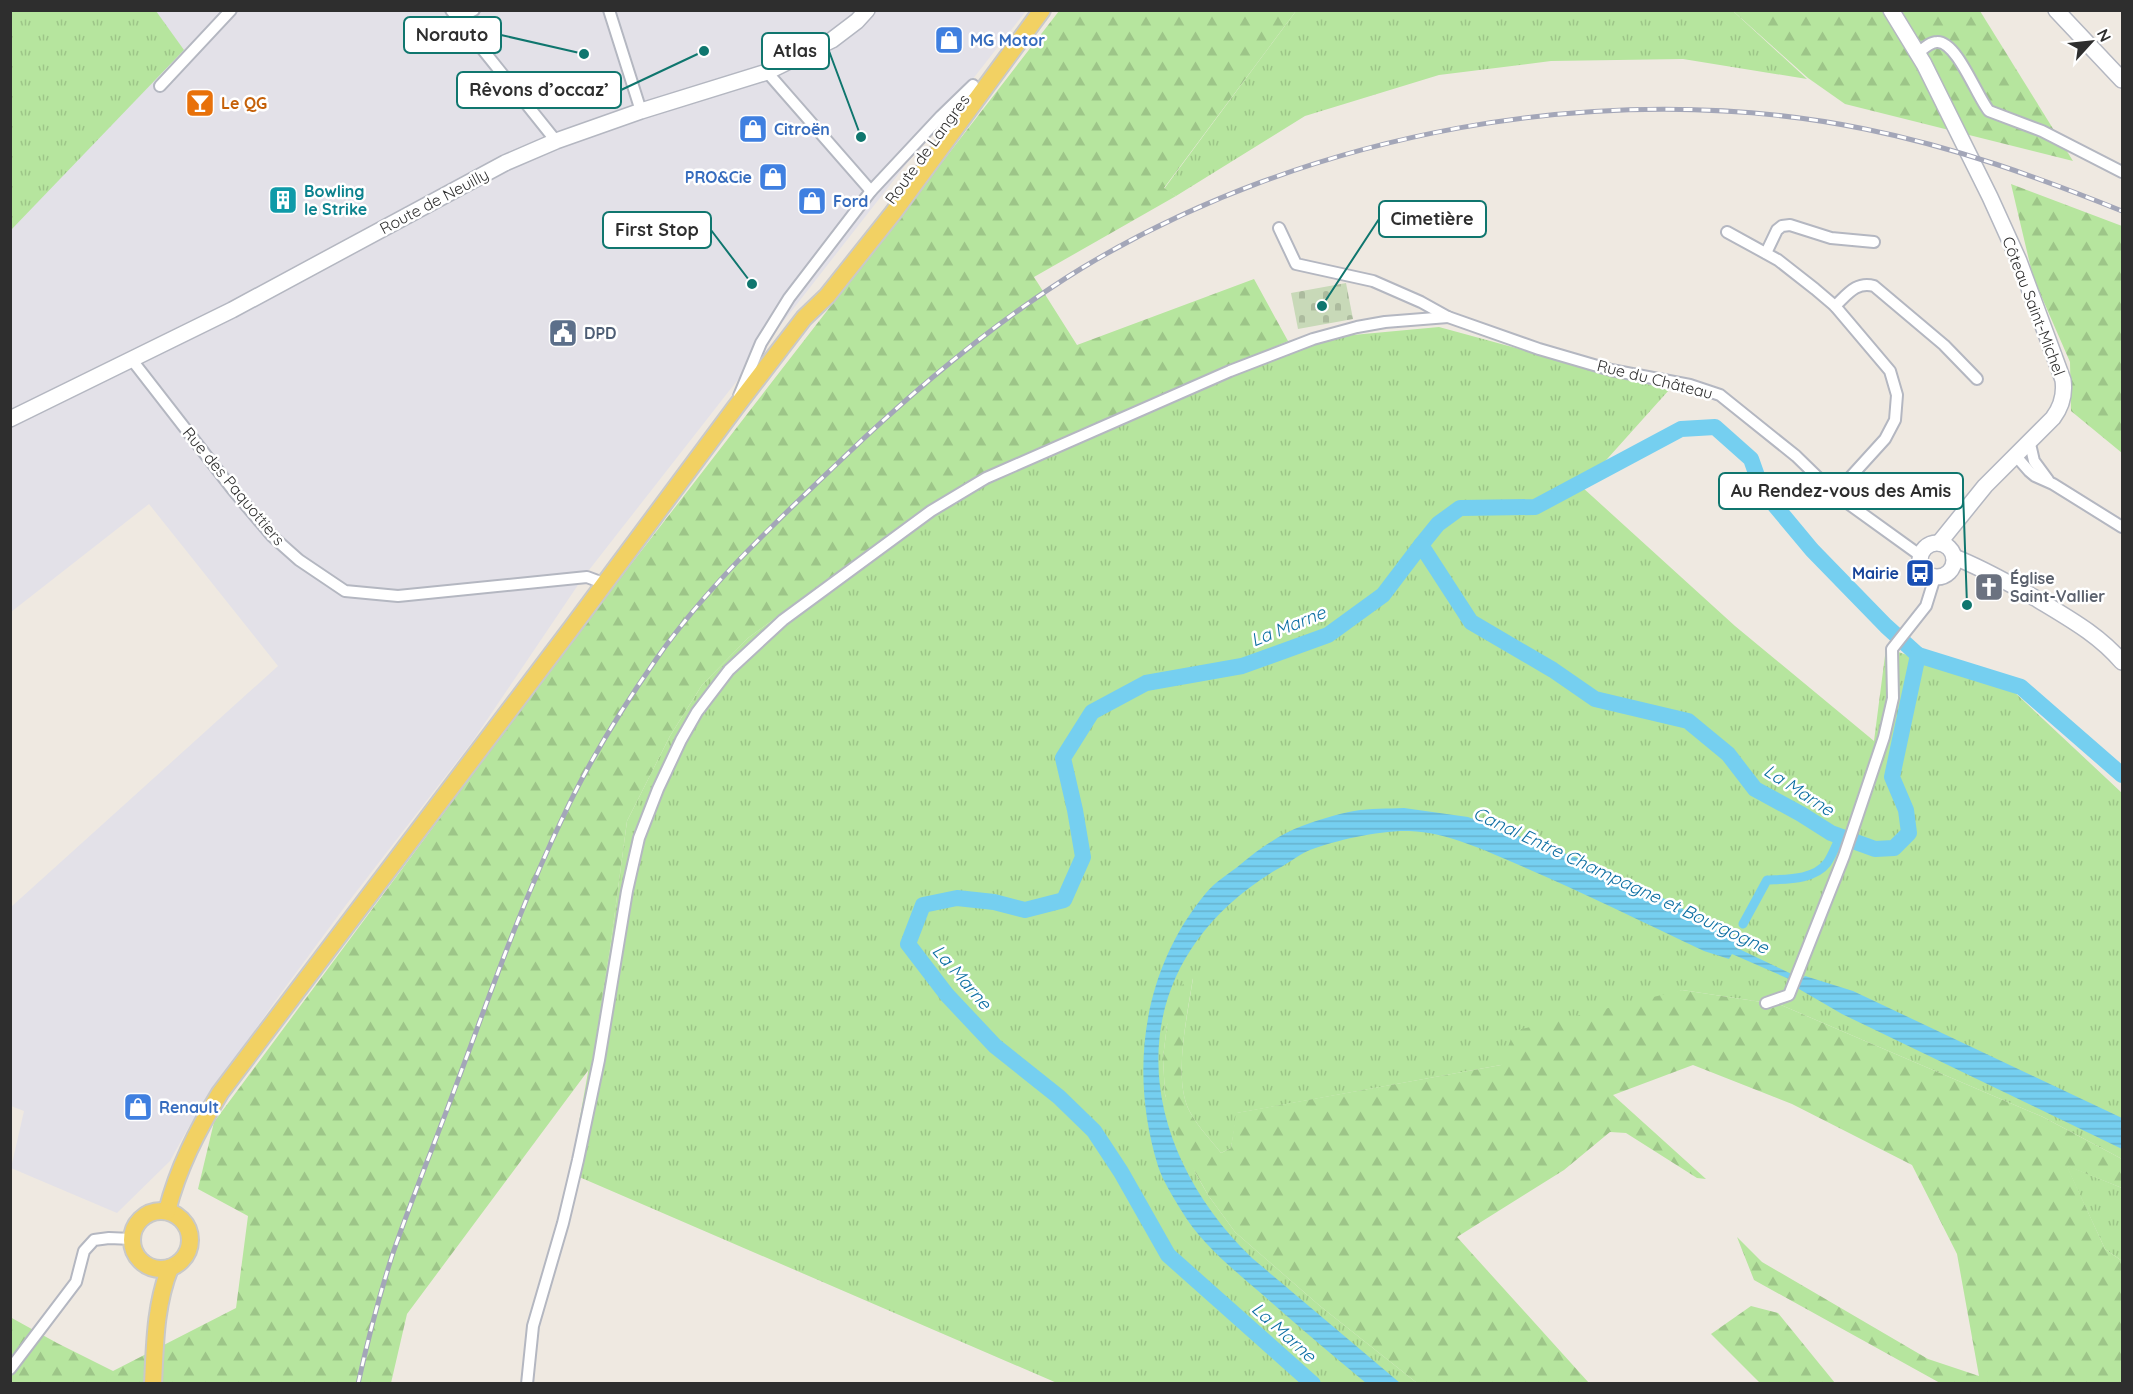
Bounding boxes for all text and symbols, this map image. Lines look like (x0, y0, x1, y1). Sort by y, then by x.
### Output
north arrow (2061, 12, 2121, 72)
callout: Norauto (404, 17, 501, 53)
text: Norauto (416, 23, 488, 46)
shop icon: MG Motor (933, 24, 965, 56)
text: N (2093, 25, 2116, 45)
place label: MG Motor (970, 30, 1045, 50)
callout: Atlas (762, 33, 829, 69)
text: Atlas (773, 39, 817, 62)
callout: Rêvons d’occaz’ (457, 72, 621, 108)
text: Rêvons d’occaz’ (469, 78, 609, 101)
bar icon: Le QG (184, 87, 216, 119)
street label: Route de Langres (880, 90, 974, 208)
place label: Le QG (221, 93, 267, 113)
shop icon: Citroën (737, 113, 769, 145)
place label: Citroën (774, 119, 830, 139)
shop icon: PRO&Cie (757, 161, 789, 193)
street label: Route de Neuilly (376, 164, 492, 238)
place label: PRO&Cie (685, 167, 752, 187)
place label: Bowling le Strike (304, 181, 367, 219)
building icon: Bowling le Strike (267, 184, 299, 216)
shop icon: Ford (796, 185, 828, 217)
place label: Ford (833, 191, 868, 211)
callout: Cimetière (1379, 201, 1486, 237)
text: Cimetière (1390, 207, 1474, 230)
callout: First Stop (603, 212, 711, 248)
text: First Stop (615, 218, 699, 241)
street label: Côteau Saint-Michel (1998, 234, 2070, 378)
public building icon: DPD (547, 317, 579, 349)
place label: DPD (584, 323, 617, 343)
street label: Rue du Château (1595, 355, 1715, 403)
street label: Rue des Paquottiers (179, 423, 289, 549)
callout: Au Rendez-vous des Amis (1719, 473, 1963, 509)
text: Au Rendez-vous des Amis (1731, 479, 1952, 502)
bus stop icon: Mairie (1904, 557, 1936, 589)
place label: Mairie (1852, 563, 1899, 583)
place label: Église Saint-Vallier (2010, 568, 2105, 606)
church icon: Église Saint-Vallier (1973, 571, 2005, 603)
water label: La Marne (1247, 600, 1330, 651)
water label: La Marne (1760, 759, 1839, 822)
water label: Canal Entre Champagne et Bourgogne (1470, 801, 1773, 959)
water label: La Marne (928, 940, 997, 1015)
shop icon: Renault (122, 1091, 154, 1123)
place label: Renault (159, 1097, 219, 1117)
water label: La Marne (1247, 1297, 1322, 1367)

